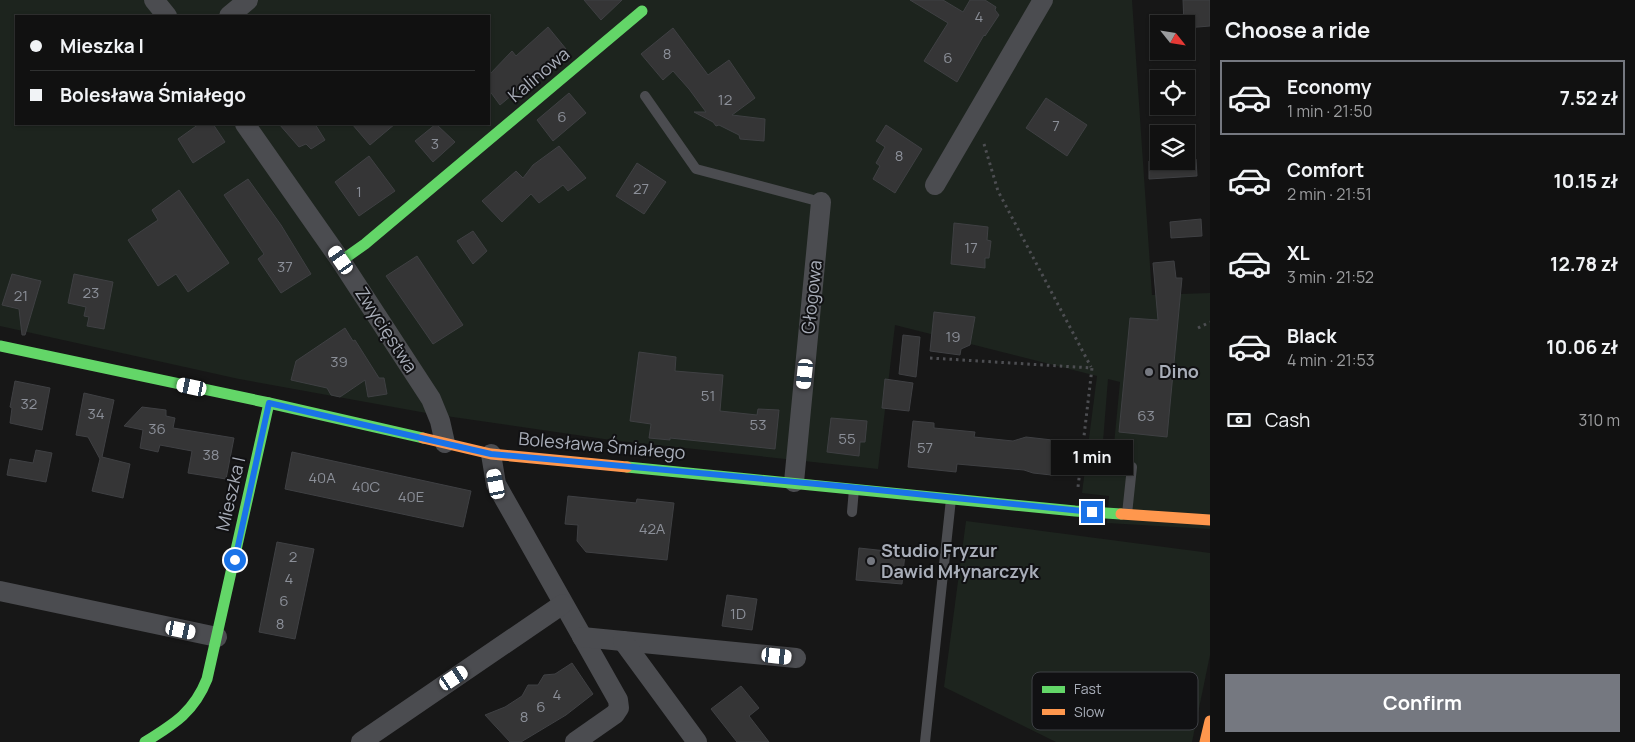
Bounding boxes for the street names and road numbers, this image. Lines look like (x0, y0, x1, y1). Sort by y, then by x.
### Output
street label: Kalinowa (503, 41, 574, 107)
street label: Głogowa (795, 259, 827, 335)
street label: Zwycięstwa (350, 282, 423, 377)
street label: Bolesława Śmiałego (518, 426, 687, 464)
street label: Mieszka I (210, 454, 250, 533)

